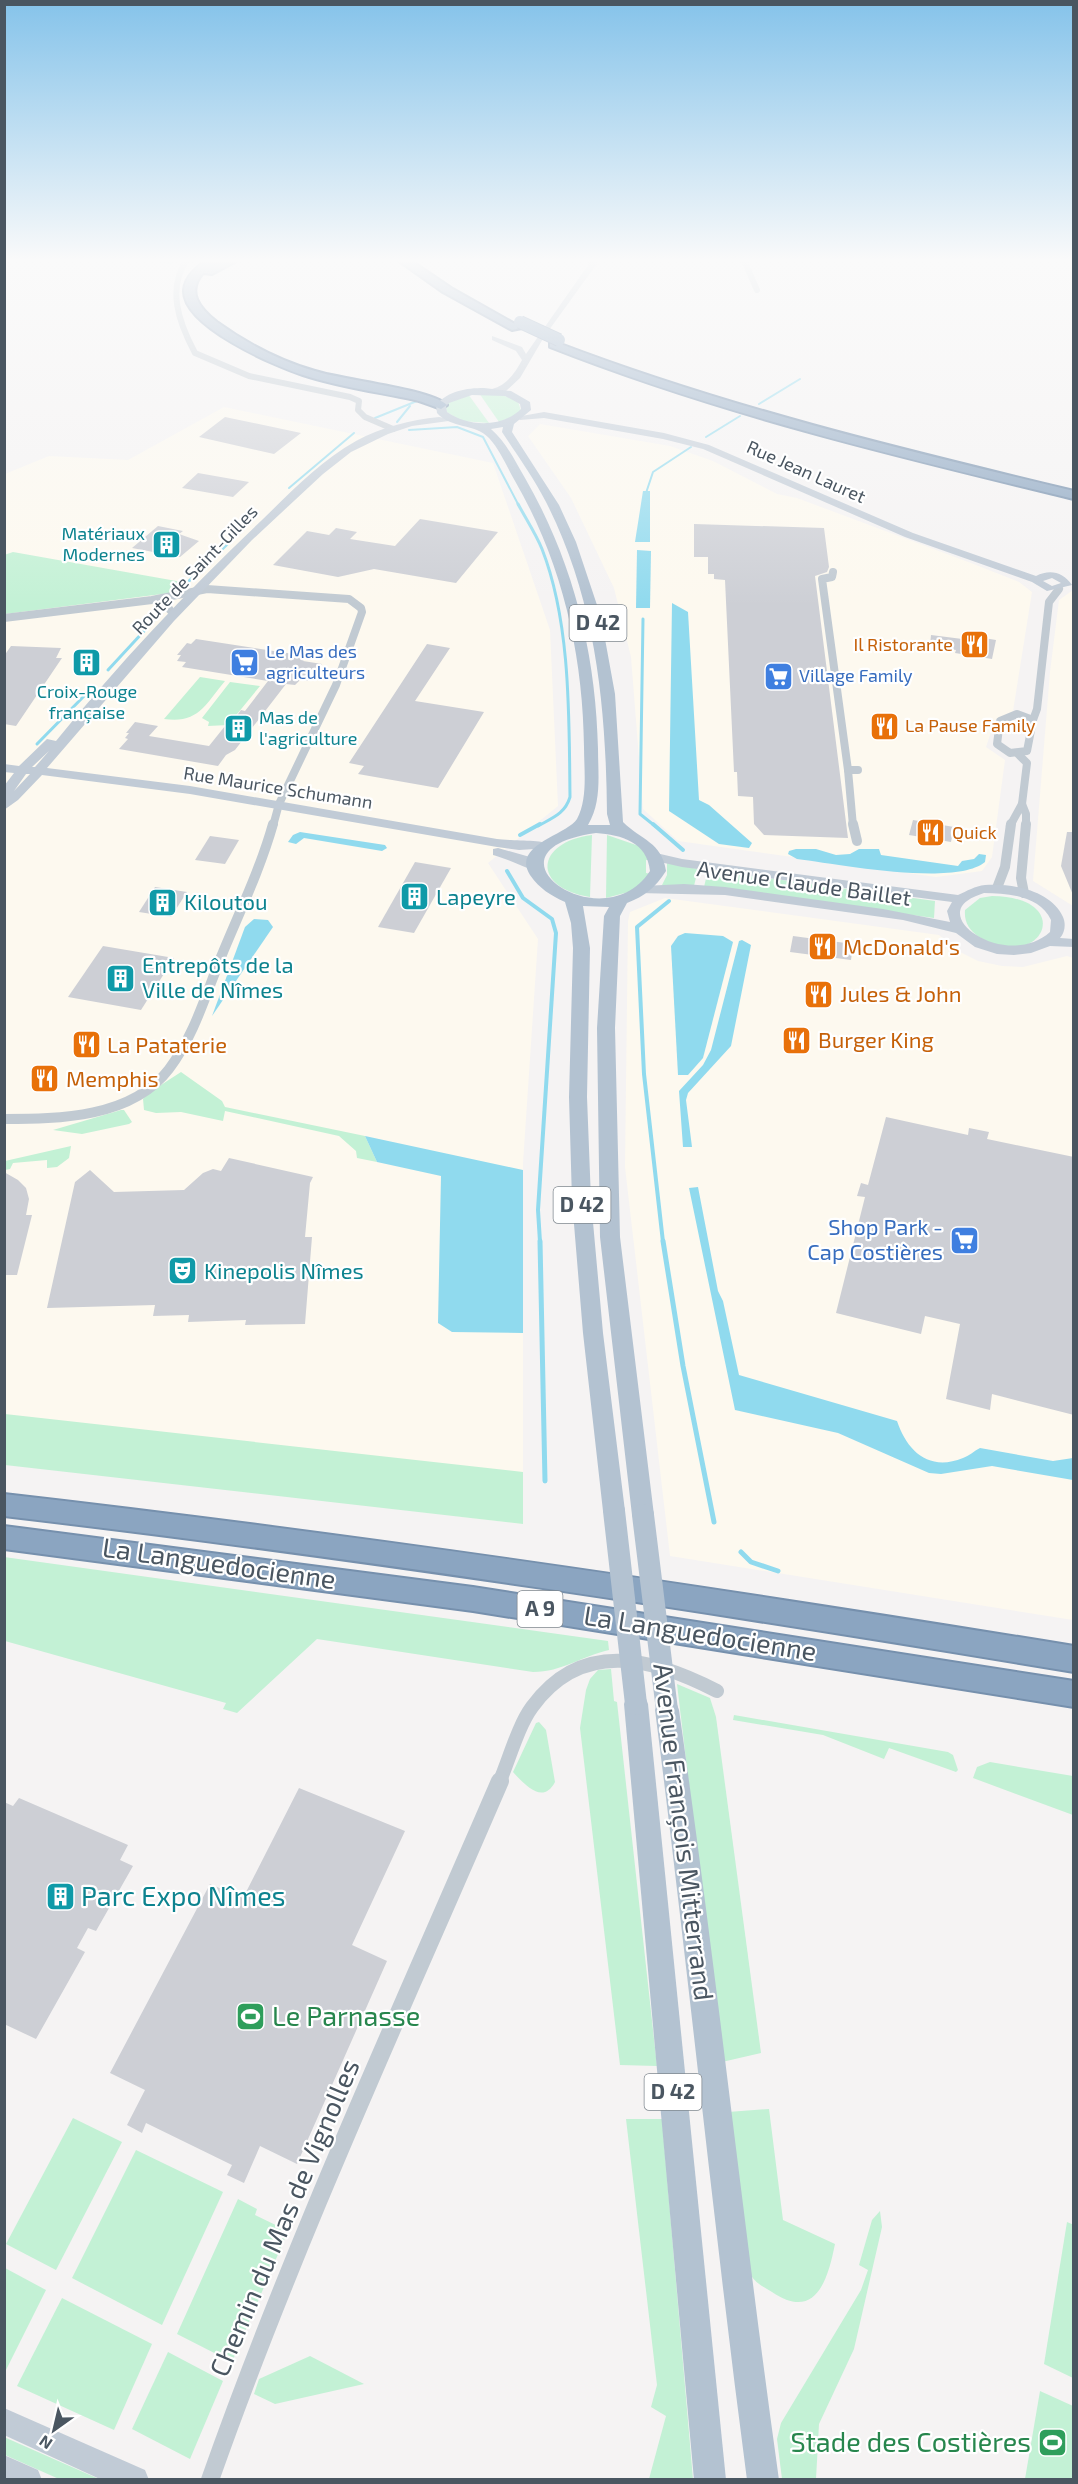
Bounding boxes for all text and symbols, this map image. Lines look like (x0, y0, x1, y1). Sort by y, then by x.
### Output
street label: Rue Jean Lauret (744, 435, 869, 507)
street label: Route de Saint-Gilles (127, 500, 262, 638)
place label: Matériaux Modernes (61, 522, 145, 565)
building icon: Matériaux Modernes (150, 528, 182, 560)
road number: D 42 (570, 605, 626, 641)
restaurant icon: Il Ristorante (958, 629, 990, 661)
place label: Il Ristorante (853, 633, 953, 655)
place label: Le Mas des agriculteurs (266, 640, 365, 683)
supermarket icon: Le Mas des agriculteurs (229, 646, 261, 678)
building icon: Croix-Rouge française (71, 647, 103, 679)
supermarket icon: Village Family (762, 660, 794, 692)
place label: Village Family (799, 664, 913, 686)
place label: Croix-Rouge française (37, 680, 137, 724)
place label: Mas de l'agriculture (259, 706, 357, 749)
restaurant icon: La Pause Family (868, 710, 900, 742)
building icon: Mas de l'agriculture (222, 712, 254, 744)
place label: La Pause Family (905, 714, 1036, 736)
street label: Rue Maurice Schumann (182, 761, 374, 813)
restaurant icon: Quick (915, 817, 947, 849)
place label: Quick (952, 821, 997, 843)
street label: Avenue Claude Baillet (695, 854, 913, 910)
building icon: Lapeyre (399, 881, 431, 913)
place label: Lapeyre (436, 883, 516, 909)
building icon: Kiloutou (147, 886, 179, 918)
place label: Kiloutou (184, 888, 267, 914)
restaurant icon: McDonald's (806, 931, 838, 963)
place label: McDonald's (843, 933, 960, 959)
place label: Entrepôts de la Ville de Nîmes (142, 951, 293, 1002)
building icon: Entrepôts de la Ville de Nîmes (105, 962, 137, 994)
restaurant icon: Jules & John (803, 978, 835, 1010)
place label: Jules & John (840, 980, 961, 1006)
restaurant icon: Burger King (781, 1024, 813, 1056)
place label: Burger King (818, 1026, 934, 1052)
restaurant icon: La Pataterie (70, 1029, 102, 1061)
place label: La Pataterie (107, 1031, 227, 1057)
restaurant icon: Memphis (29, 1063, 61, 1095)
place label: Memphis (66, 1065, 159, 1091)
road number: D 42 (554, 1187, 610, 1223)
place label: Shop Park - Cap Costières (807, 1213, 943, 1264)
supermarket icon: Shop Park - Cap Costières (948, 1224, 980, 1256)
theatre icon: Kinepolis Nîmes (167, 1255, 199, 1287)
place label: Kinepolis Nîmes (204, 1257, 364, 1283)
street label: La Languedocienne (100, 1530, 338, 1595)
road number: A 9 (518, 1591, 562, 1627)
street label: La Languedocienne (582, 1598, 819, 1667)
street label: Avenue François Mitterrand (646, 1661, 722, 2003)
place label: Parc Expo Nîmes (81, 1879, 285, 1912)
building icon: Parc Expo Nîmes (44, 1881, 76, 1913)
place label: Le Parnasse (272, 1999, 420, 2031)
sports icon: Le Parnasse (235, 2001, 267, 2033)
street label: Chemin du Mas de Vignolles (202, 2054, 366, 2381)
road number: D 42 (644, 2074, 702, 2110)
north arrow (24, 2400, 84, 2460)
place label: Stade des Costières (791, 2425, 1031, 2457)
sports icon: Stade des Costières (1036, 2427, 1068, 2459)
text: N (35, 2432, 55, 2454)

